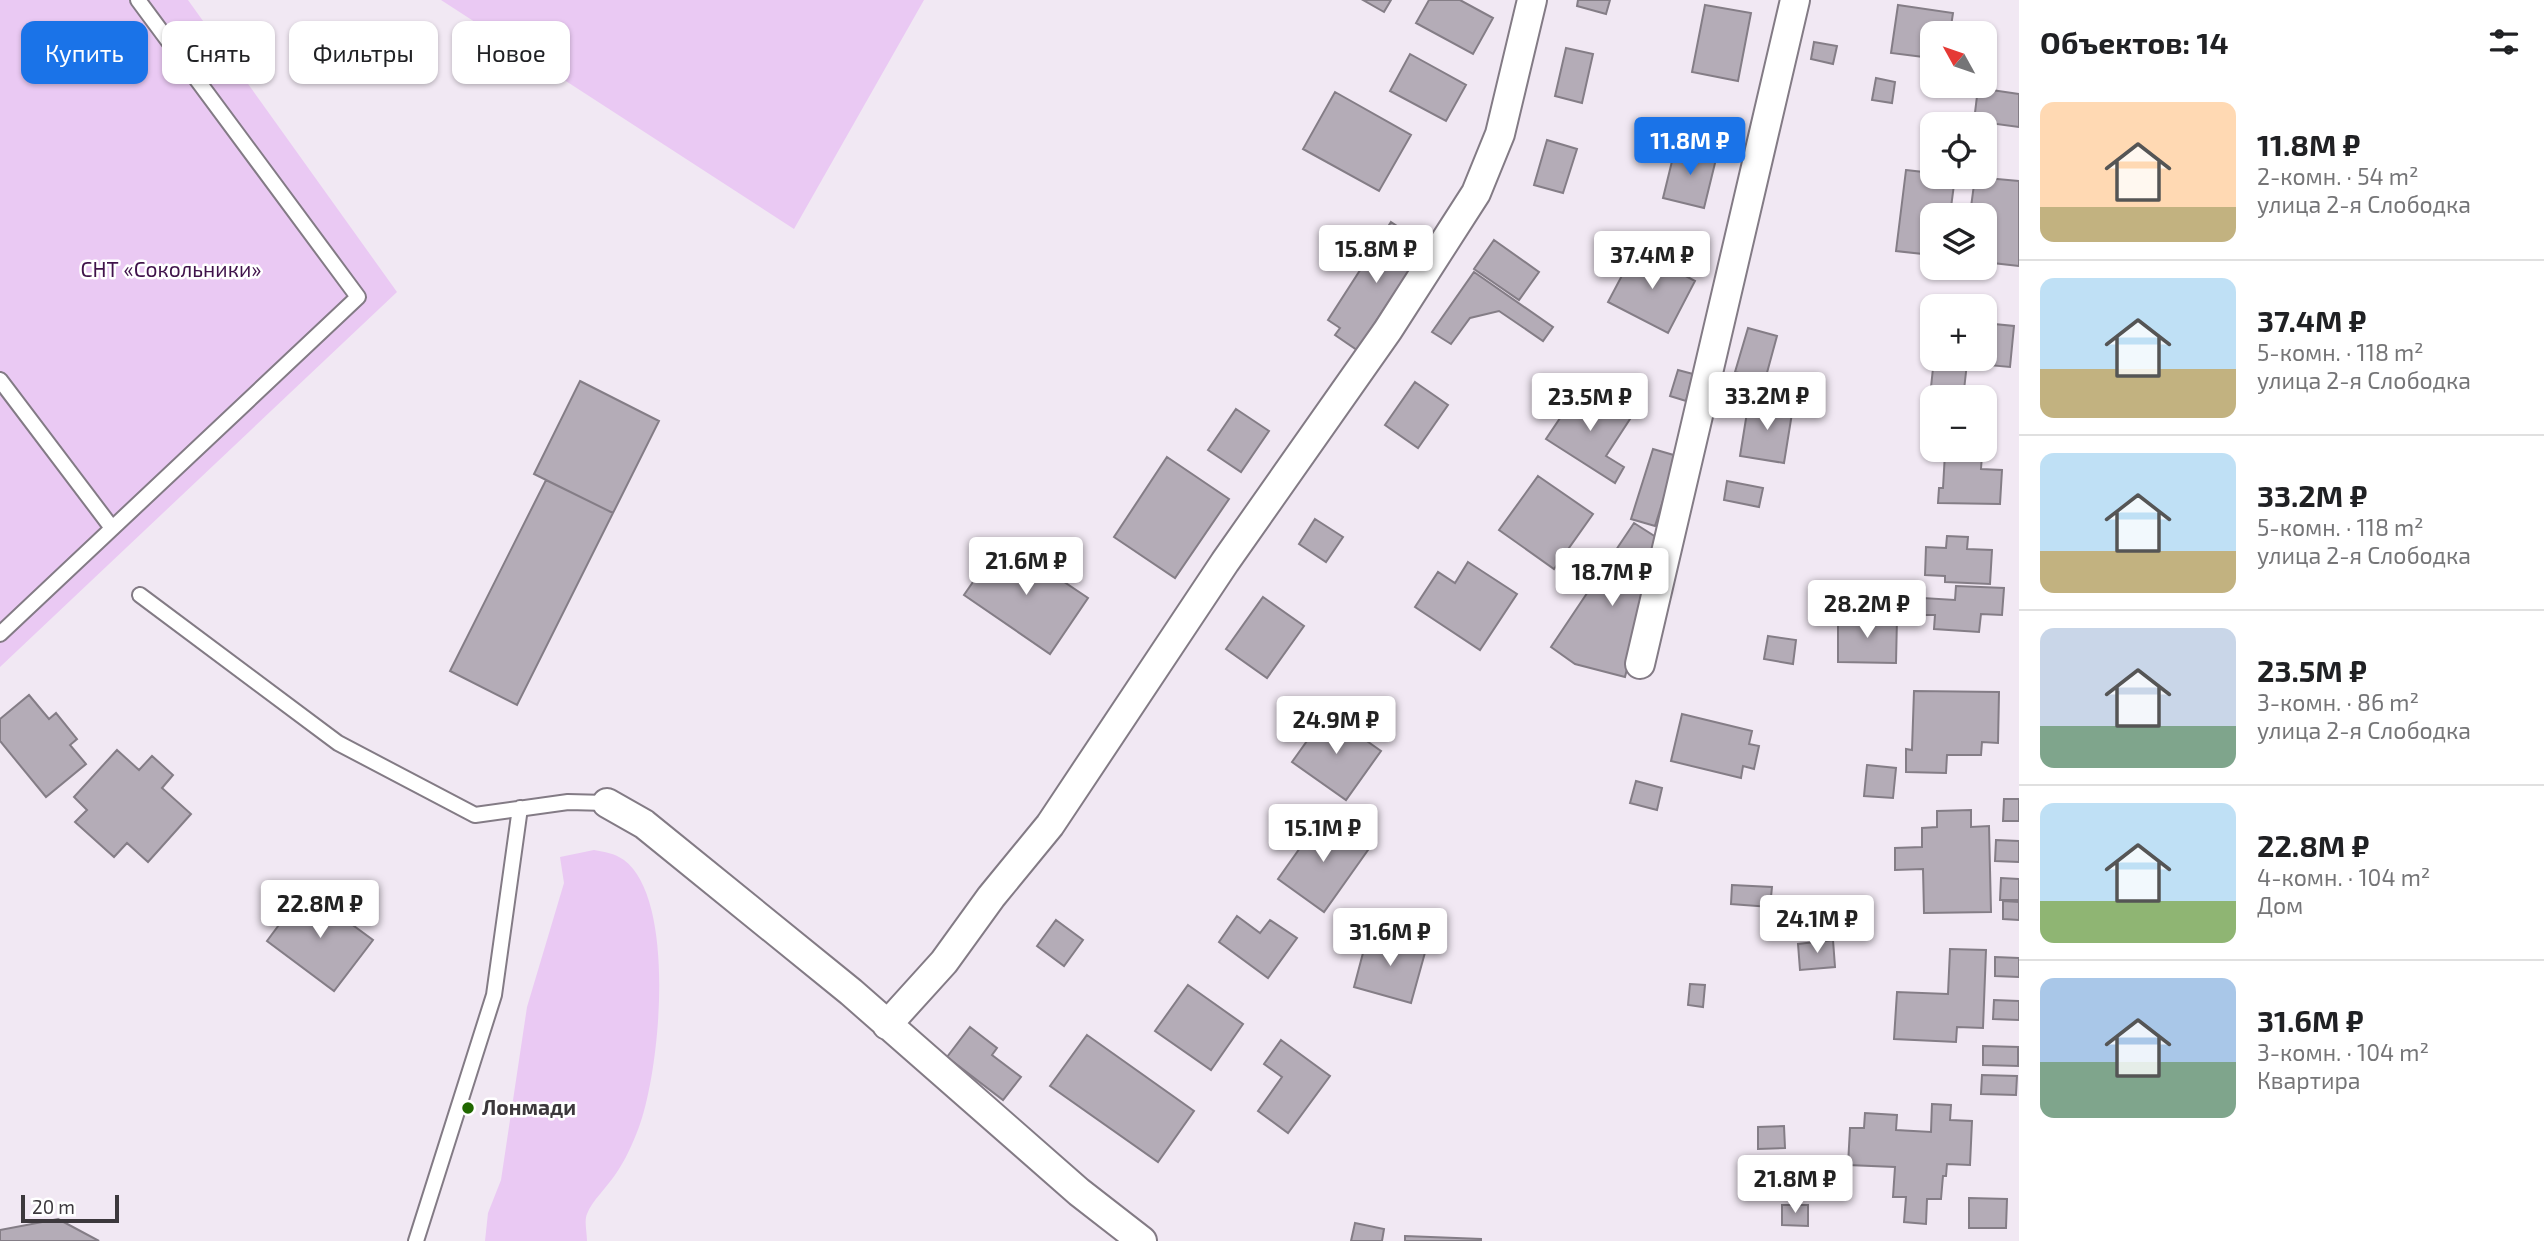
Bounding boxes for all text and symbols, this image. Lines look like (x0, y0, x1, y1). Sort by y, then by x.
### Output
chip: Купить (21, 21, 148, 84)
chip: Снять (162, 21, 275, 84)
chip: Фильтры (289, 21, 438, 84)
chip: Новое (452, 21, 570, 84)
north arrow (1920, 21, 1997, 98)
map controls (1920, 21, 1997, 462)
icon: filters (2485, 23, 2523, 61)
text: Объектов: 14 (2040, 24, 2229, 60)
button: locate (1920, 112, 1997, 189)
pin: 11.8M ₽ (1625, 118, 1755, 177)
text: 11.8M ₽ (1650, 126, 1730, 154)
text: 11.8M ₽ (2257, 126, 2361, 162)
icon: home (2096, 130, 2180, 214)
text: 2-комн. · 54 m² (2257, 162, 2418, 190)
text: улица 2-я Слободка (2257, 190, 2471, 218)
button: layers (1920, 203, 1997, 280)
pin: 15.8M ₽ (1311, 226, 1441, 285)
pin: 37.4M ₽ (1587, 232, 1717, 291)
text: 15.8M ₽ (1335, 234, 1417, 262)
text: 37.4M ₽ (1610, 240, 1694, 268)
park label: СНТ «Сокольники» (81, 256, 261, 281)
button: + (1920, 294, 1997, 371)
text: 37.4M ₽ (2257, 302, 2367, 338)
icon: home (2096, 306, 2180, 390)
text: 5-комн. · 118 m² (2257, 338, 2424, 366)
text: улица 2-я Слободка (2257, 366, 2471, 394)
pin: 33.2M ₽ (1702, 372, 1832, 432)
pin: 23.5M ₽ (1525, 374, 1655, 433)
text: 33.2M ₽ (1725, 381, 1809, 409)
text: 23.5M ₽ (1548, 382, 1632, 410)
button: − (1920, 385, 1997, 462)
text: 33.2M ₽ (2257, 477, 2367, 513)
icon: home (2096, 481, 2180, 565)
text: 5-комн. · 118 m² (2257, 513, 2424, 541)
pin: 21.6M ₽ (961, 538, 1091, 597)
text: улица 2-я Слободка (2257, 541, 2471, 569)
text: 21.6M ₽ (985, 546, 1067, 574)
pin: 18.7M ₽ (1547, 548, 1677, 608)
text: 18.7M ₽ (1572, 557, 1652, 585)
pin: 28.2M ₽ (1802, 580, 1932, 640)
text: 28.2M ₽ (1824, 589, 1910, 617)
text: 23.5M ₽ (2257, 652, 2367, 688)
icon: home (2096, 656, 2180, 740)
text: 3-комн. · 86 m² (2257, 688, 2419, 716)
pin: 24.9M ₽ (1271, 696, 1401, 756)
text: 24.9M ₽ (1293, 705, 1379, 733)
text: улица 2-я Слободка (2257, 716, 2471, 744)
pin: 15.1M ₽ (1258, 804, 1388, 864)
text: 15.1M ₽ (1285, 813, 1361, 841)
text: 22.8M ₽ (2257, 827, 2370, 863)
icon: home (2096, 831, 2180, 915)
text: 4-комн. · 104 m² (2257, 863, 2430, 891)
pin: 22.8M ₽ (255, 880, 385, 940)
text: 22.8M ₽ (277, 889, 363, 917)
text: Дом (2257, 891, 2303, 919)
pin: 24.1M ₽ (1752, 895, 1882, 955)
text: 24.1M ₽ (1776, 904, 1858, 932)
pin: 31.6M ₽ (1325, 908, 1455, 968)
text: 31.6M ₽ (1349, 917, 1431, 945)
text: 31.6M ₽ (2257, 1002, 2364, 1038)
icon: home (2096, 1006, 2180, 1090)
text: 3-комн. · 104 m² (2257, 1038, 2429, 1066)
text: Квартира (2257, 1066, 2361, 1094)
place label: Лонмади (482, 1094, 576, 1119)
marker: Лонмади (460, 1100, 476, 1116)
pin: 21.8M ₽ (1730, 1156, 1860, 1215)
text: 21.8M ₽ (1754, 1164, 1836, 1192)
scale bar (21, 1192, 119, 1224)
text: 20 m (32, 1195, 75, 1218)

